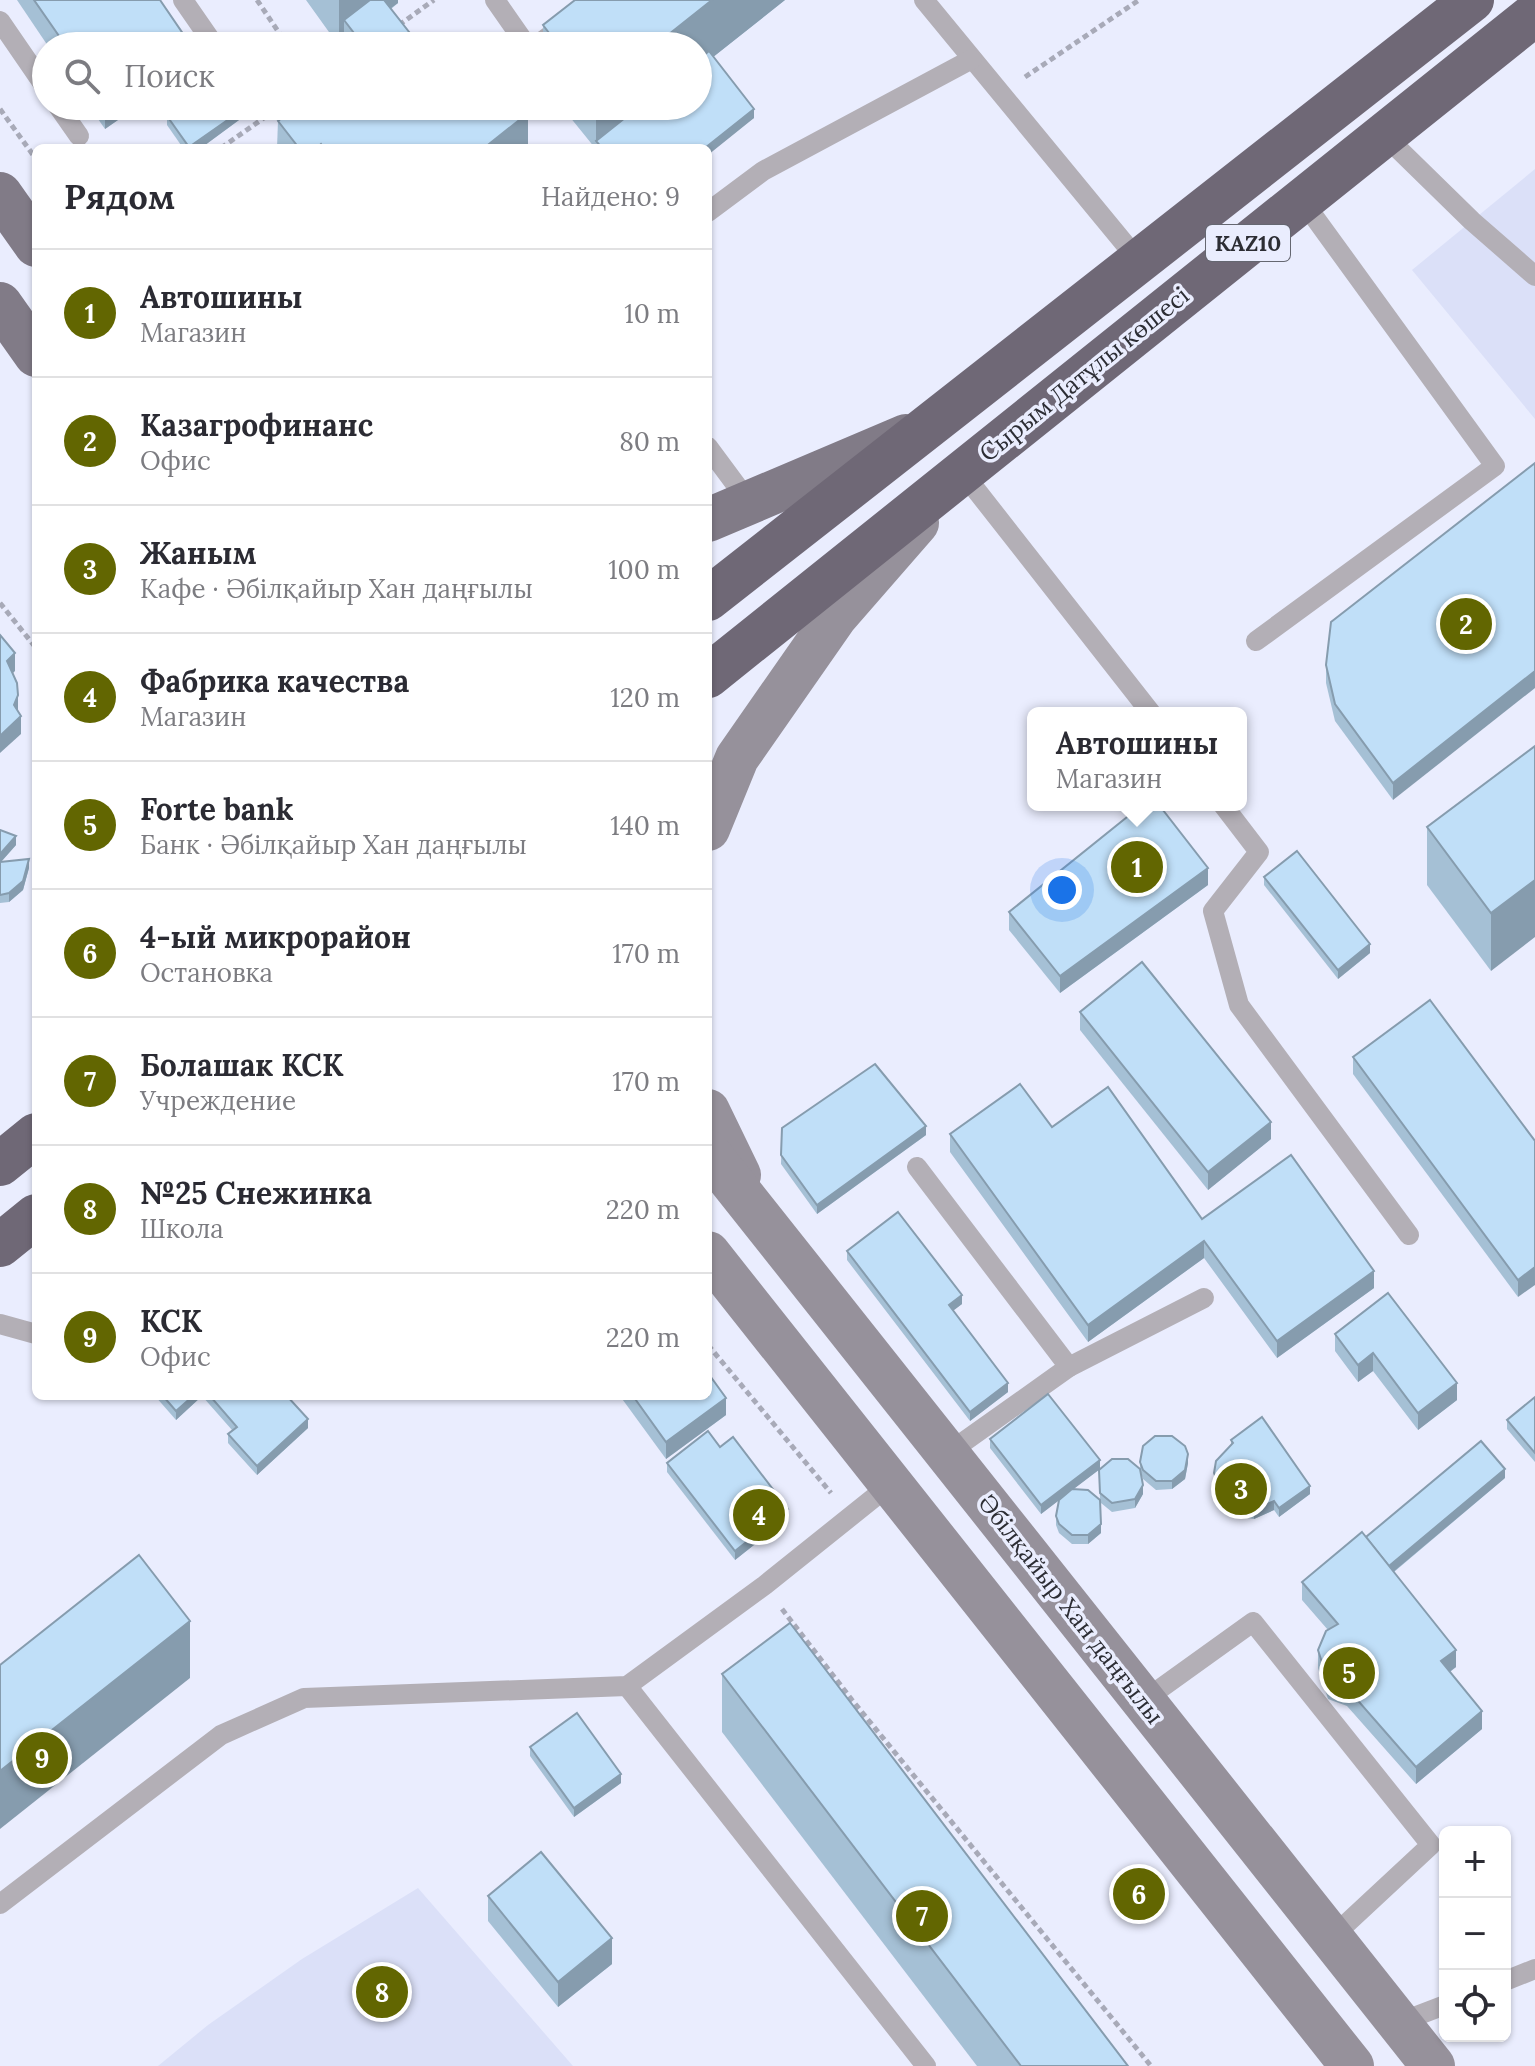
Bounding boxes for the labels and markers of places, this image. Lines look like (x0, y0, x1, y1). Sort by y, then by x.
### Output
pin: 2 (1440, 594, 1492, 654)
pin: 1 (1111, 837, 1163, 897)
pin: 3 (1215, 1459, 1267, 1519)
pin: 4 (733, 1485, 785, 1545)
pin: 5 (1323, 1643, 1375, 1703)
pin: 9 (16, 1728, 68, 1788)
pin: 6 (1113, 1864, 1165, 1924)
pin: 7 (896, 1886, 948, 1946)
pin: 8 (356, 1962, 408, 2022)

